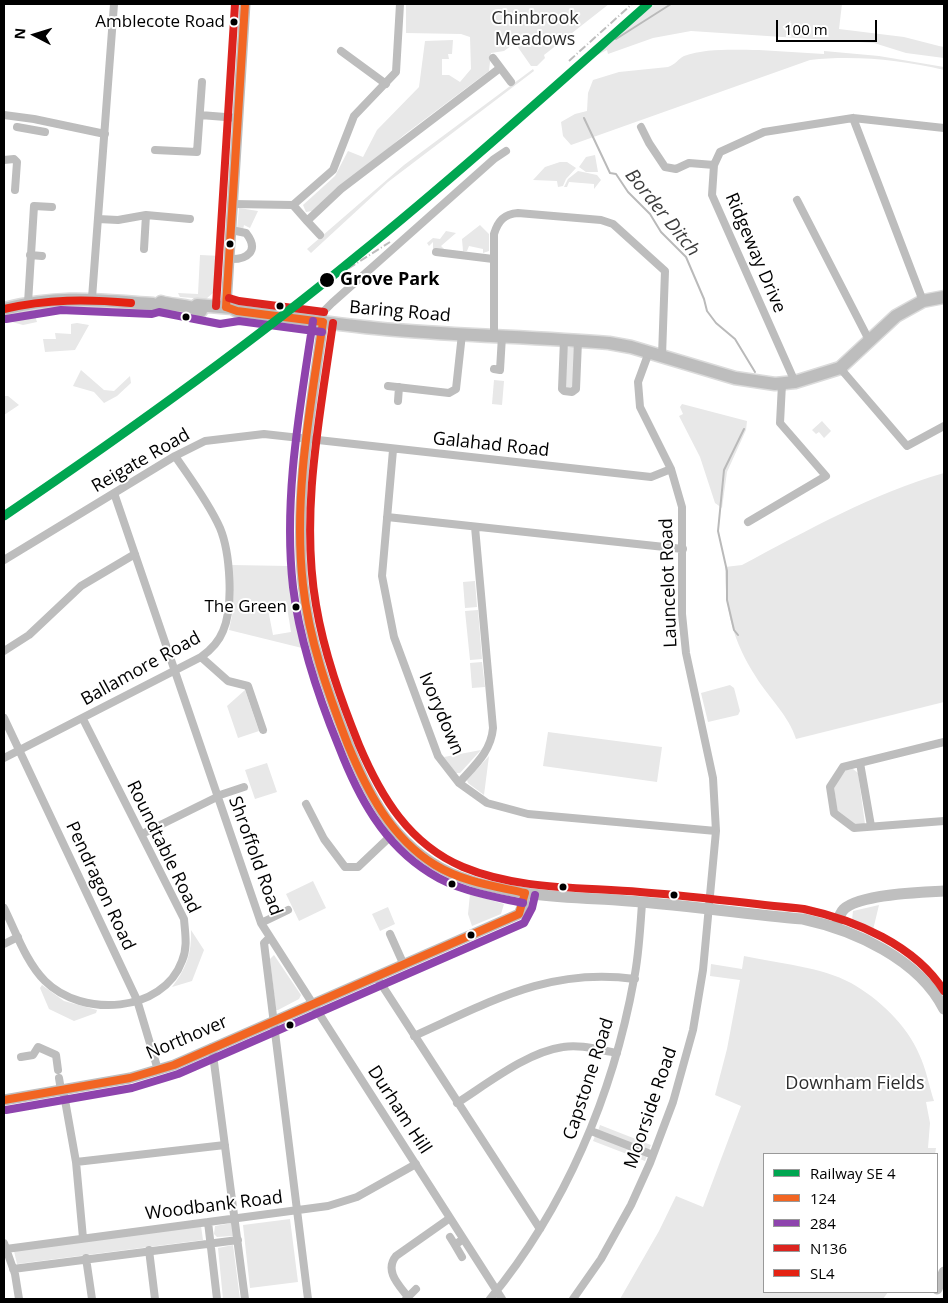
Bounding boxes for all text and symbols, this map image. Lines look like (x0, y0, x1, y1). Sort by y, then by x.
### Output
park label: Chinbrook Meadows (491, 8, 579, 50)
north arrow (10, 10, 60, 60)
scale bar (778, 10, 879, 42)
place label: Amblecote Road (95, 12, 225, 32)
marker: Amblecote Road (229, 17, 239, 27)
text: 100 m (784, 19, 828, 39)
text: N (10, 27, 30, 40)
water label: Border Ditch (620, 165, 704, 261)
street label: Ridgeway Drive (720, 190, 790, 316)
unlabelled marker (225, 239, 235, 249)
place label: Grove Park (340, 269, 439, 291)
marker: Grove Park (318, 271, 336, 289)
street label: Baring Road (348, 297, 452, 327)
unlabelled marker (275, 301, 285, 311)
unlabelled marker (181, 312, 191, 322)
street label: Reigate Road (88, 424, 194, 498)
street label: Galahad Road (432, 428, 550, 462)
street label: Launcelot Road (656, 518, 682, 648)
place label: The Green (204, 597, 287, 617)
marker: The Green (291, 602, 301, 612)
street label: Ballamore Road (77, 627, 205, 711)
street label: Ivorydown (414, 669, 468, 759)
street label: Roundtable Road (122, 777, 204, 917)
street label: Shroffold Road (223, 793, 287, 919)
street label: Pendragon Road (61, 818, 139, 954)
unlabelled marker (447, 879, 457, 889)
unlabelled marker (558, 882, 568, 892)
unlabelled marker (669, 890, 679, 900)
unlabelled marker (466, 930, 476, 940)
street label: Northover (143, 1011, 231, 1065)
street label: Capstone Road (559, 1015, 619, 1143)
unlabelled marker (285, 1020, 295, 1030)
street label: Moorside Road (620, 1044, 682, 1172)
street label: Durham Hill (363, 1062, 435, 1158)
park label: Downham Fields (785, 1073, 925, 1095)
legend (763, 1153, 938, 1293)
text: Railway SE 4 (810, 1163, 896, 1183)
street label: Woodbank Road (144, 1187, 284, 1225)
text: 124 (810, 1188, 836, 1208)
text: 284 (810, 1213, 836, 1233)
text: N136 (810, 1238, 847, 1258)
text: SL4 (810, 1263, 835, 1283)

